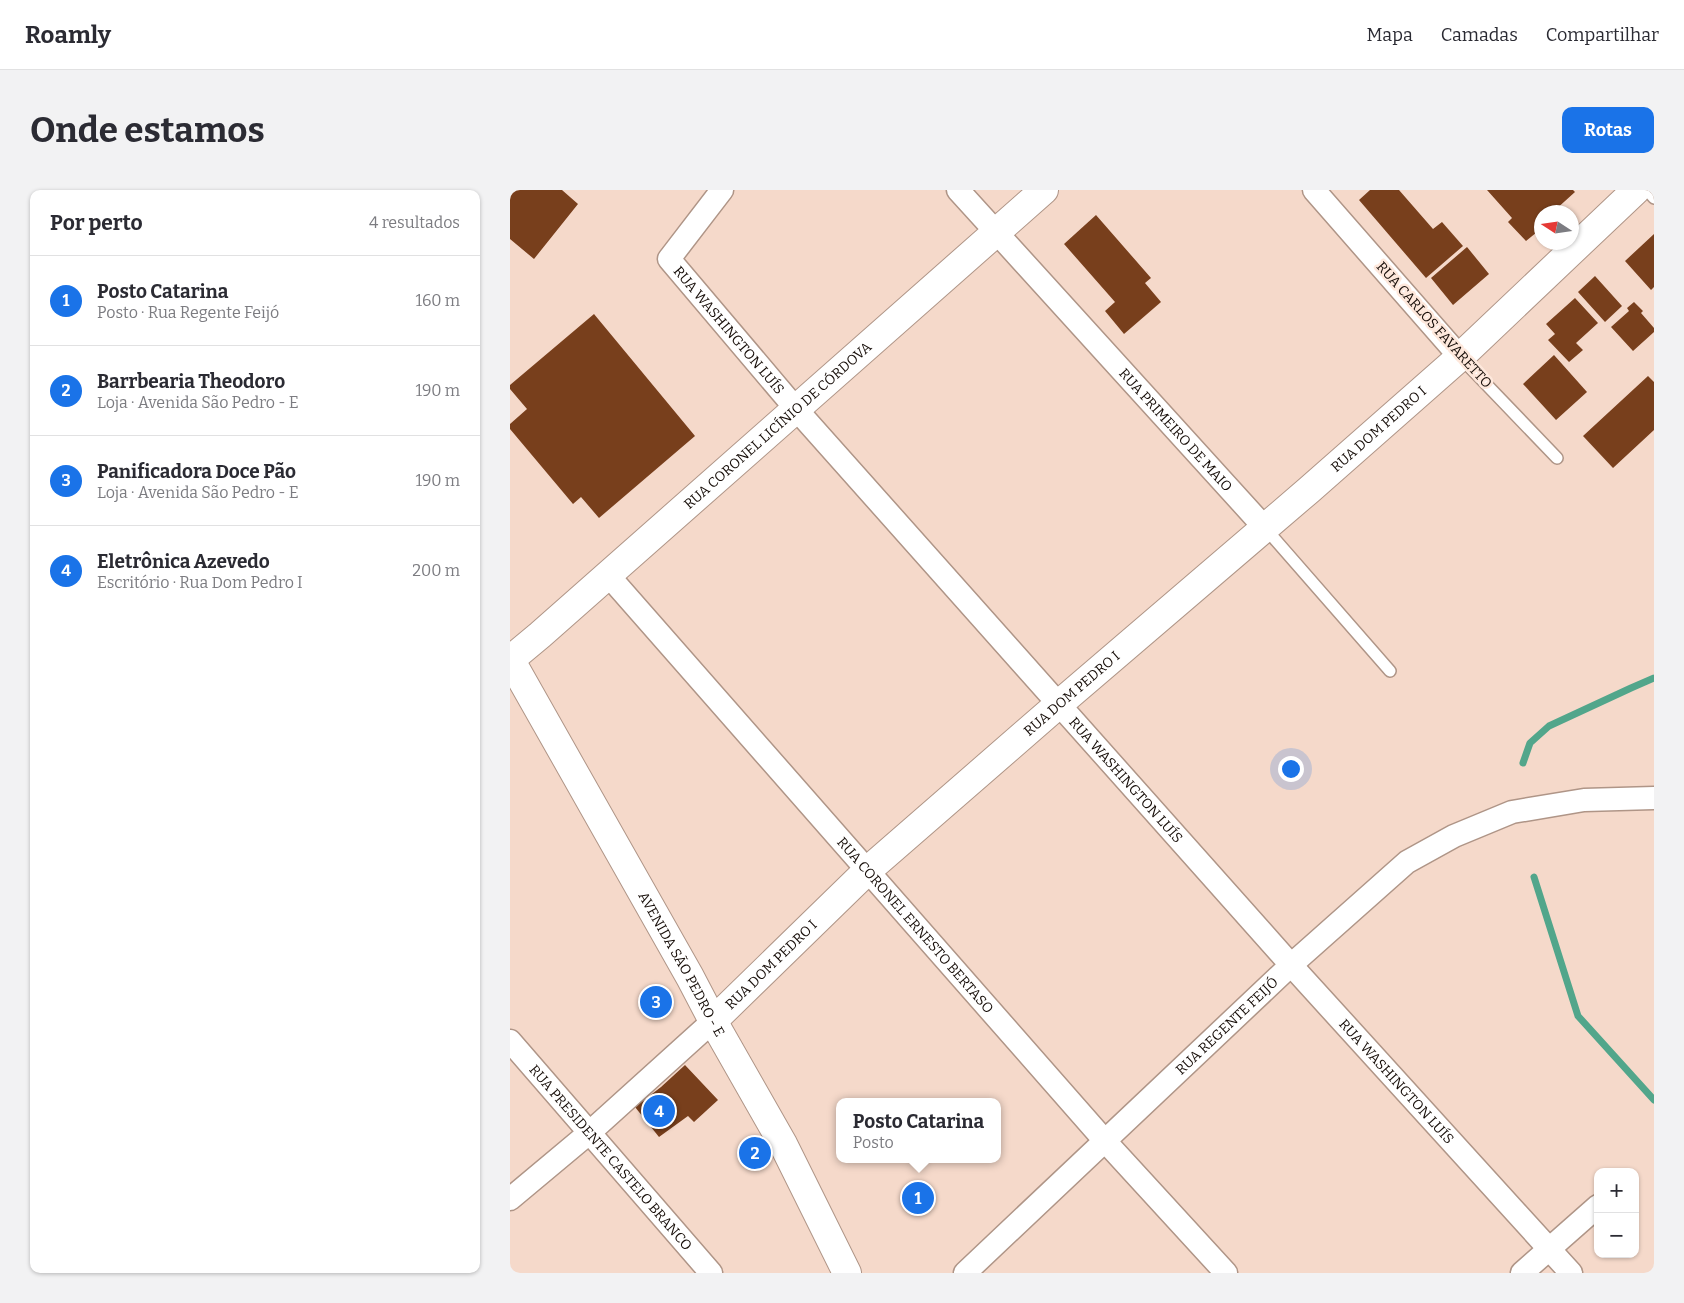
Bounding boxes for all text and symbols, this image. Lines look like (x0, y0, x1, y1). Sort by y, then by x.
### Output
text: Roamly (25, 21, 111, 49)
text: Mapa (1367, 24, 1413, 46)
text: Camadas (1441, 24, 1518, 46)
text: Compartilhar (1546, 24, 1659, 46)
button: Rotas (1562, 107, 1654, 153)
text: Onde estamos (30, 109, 265, 151)
north arrow (1534, 205, 1579, 250)
text: Por perto (50, 210, 143, 236)
text: 4 resultados (369, 213, 460, 232)
street label: RUA CARLOS FAVARETTO (1373, 258, 1495, 392)
street label: RUA WASHINGTON LUÍS (670, 262, 788, 398)
text: Posto Catarina (97, 280, 228, 303)
text: 1 (63, 291, 69, 310)
text: 160 m (415, 291, 460, 310)
text: Posto · Rua Regente Feijó (97, 303, 279, 322)
street label: RUA CORONEL LICÍNIO DE CÓRDOVA (680, 338, 875, 512)
street label: RUA PRIMEIRO DE MAIO (1116, 365, 1236, 495)
text: Barrbearia Theodoro (97, 370, 285, 393)
text: 2 (61, 381, 71, 400)
text: 190 m (415, 381, 460, 400)
street label: RUA DOM PEDRO I (1327, 382, 1430, 475)
text: Loja · Avenida São Pedro - E (97, 393, 299, 412)
text: Panificadora Doce Pão (97, 460, 296, 483)
text: 3 (61, 471, 71, 490)
text: 190 m (415, 471, 460, 490)
text: Loja · Avenida São Pedro - E (97, 483, 299, 502)
text: Eletrônica Azevedo (97, 550, 270, 573)
text: 4 (61, 561, 71, 580)
text: 200 m (412, 561, 460, 580)
text: Escritório · Rua Dom Pedro I (97, 573, 303, 592)
street label: RUA DOM PEDRO I (1020, 647, 1123, 739)
street label: RUA WASHINGTON LUÍS (1066, 713, 1187, 846)
your location (1278, 756, 1304, 782)
street label: RUA CORONEL ERNESTO BERTASO (834, 834, 997, 1017)
street label: AVENIDA SÃO PEDRO - E (635, 889, 728, 1039)
street label: RUA DOM PEDRO I (722, 916, 820, 1013)
street label: RUA REGENTE FEIJÓ (1172, 973, 1281, 1078)
pin: 3 (640, 983, 672, 1021)
street label: RUA WASHINGTON LUÍS (1336, 1015, 1458, 1147)
street label: RUA PRESIDENTE CASTELO BRANCO (526, 1061, 696, 1254)
pin: 4 (643, 1092, 675, 1130)
popup (836, 1098, 1001, 1163)
text: Posto Catarina (853, 1110, 984, 1133)
text: Posto (853, 1133, 894, 1152)
pin: 2 (739, 1134, 771, 1172)
map controls (1594, 1168, 1639, 1258)
button: + (1594, 1168, 1639, 1213)
pin: 1 (902, 1179, 934, 1217)
button: − (1594, 1213, 1639, 1258)

